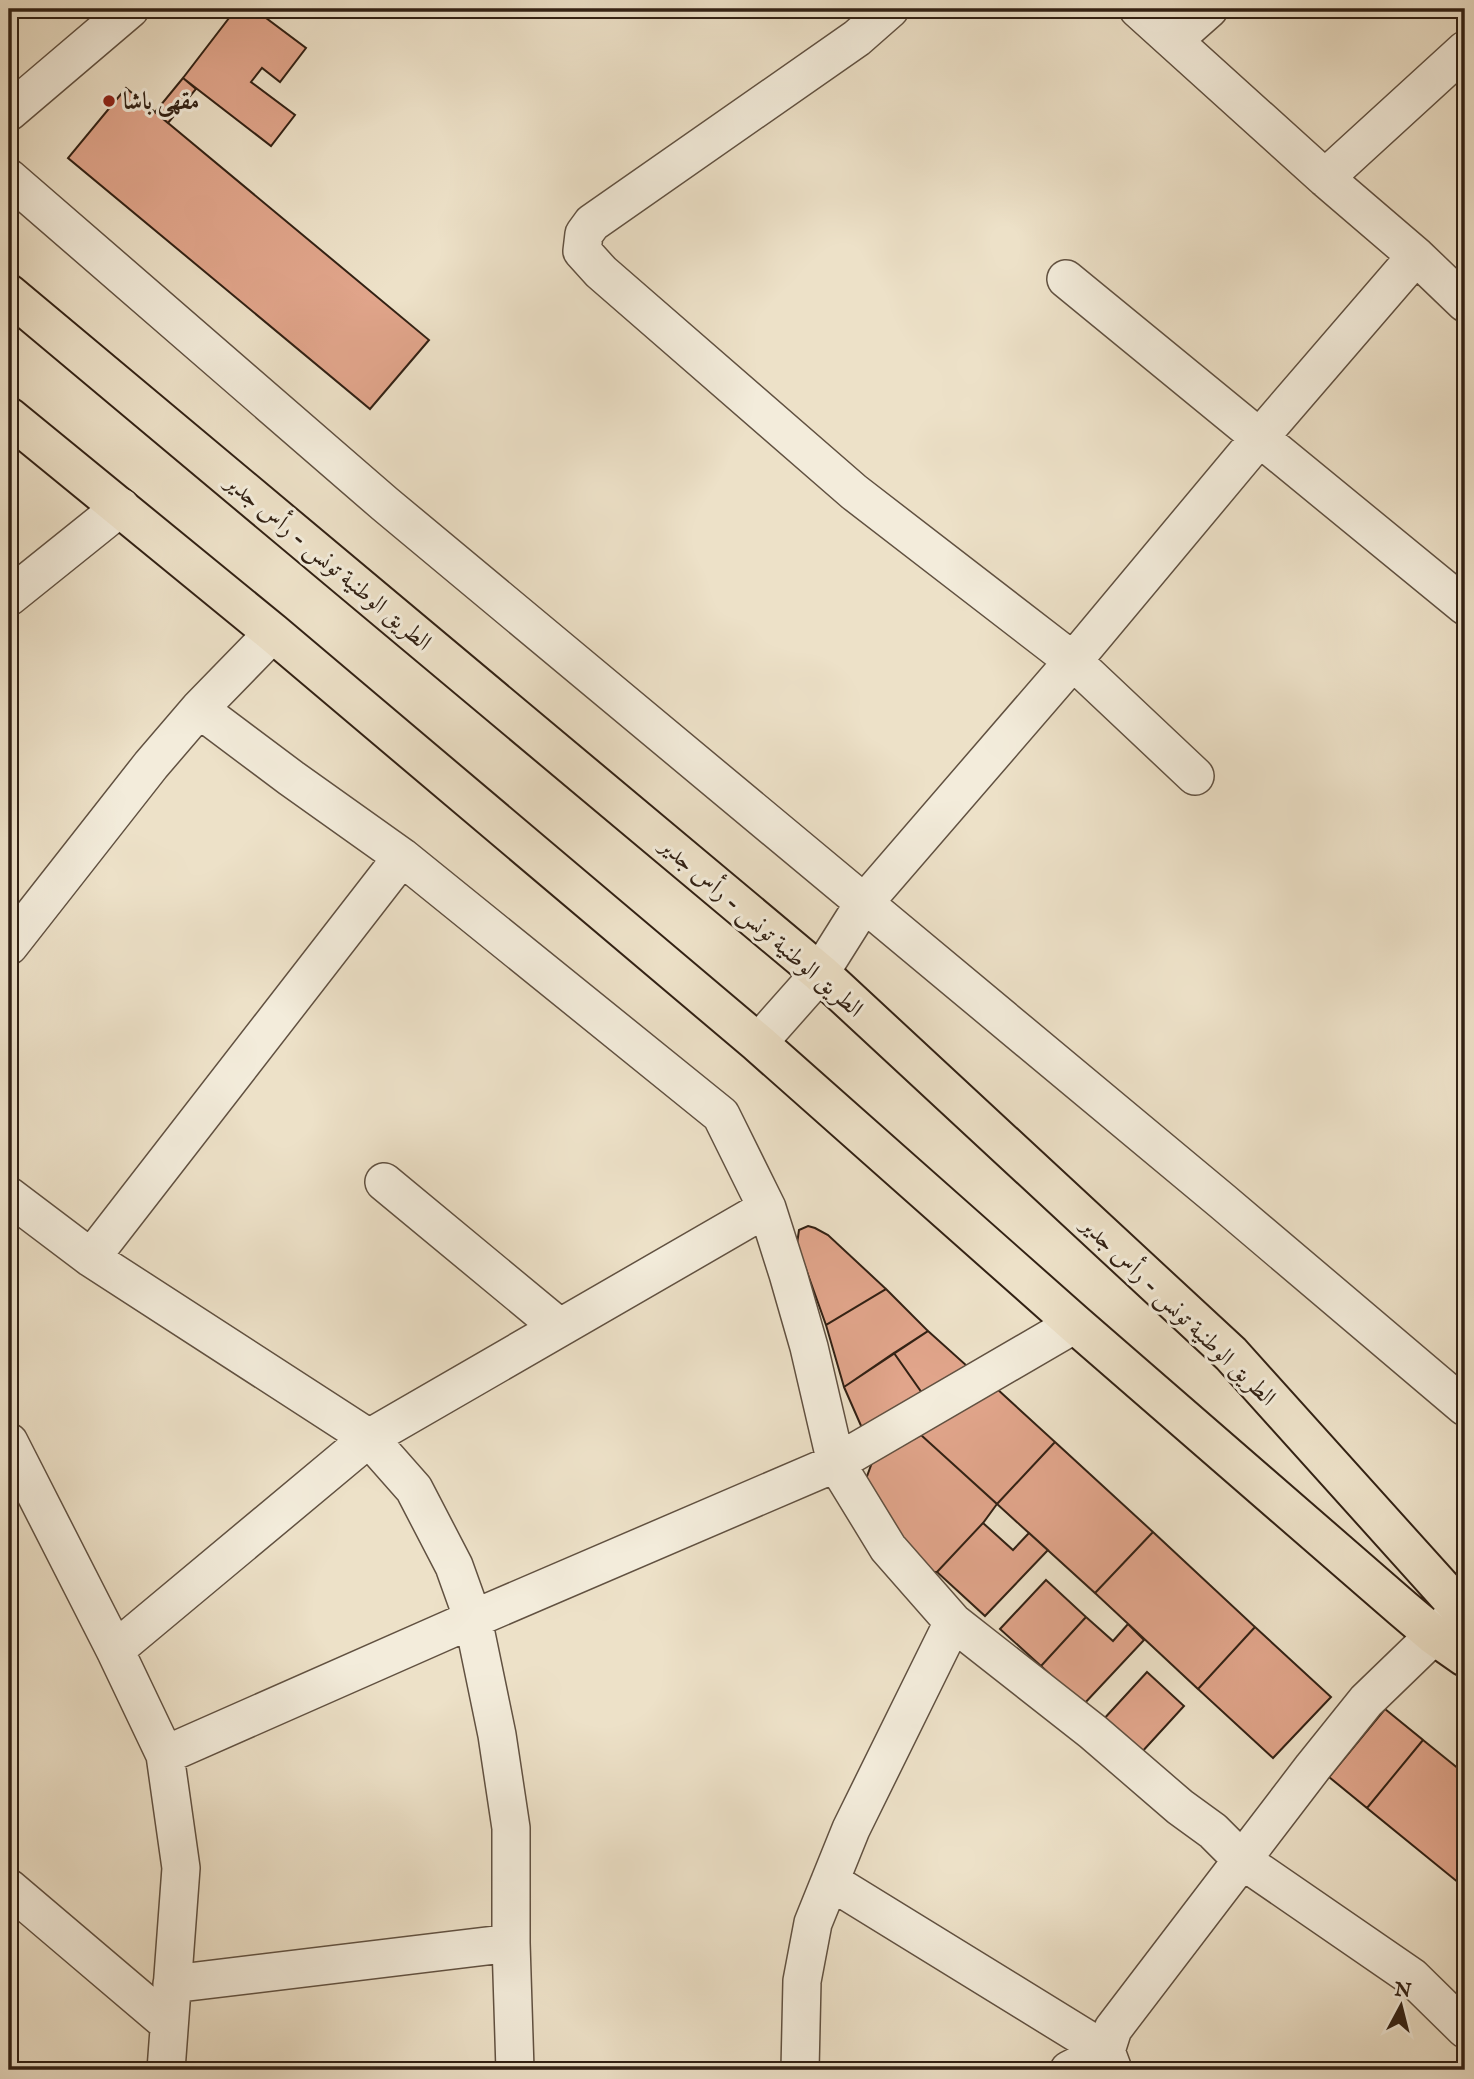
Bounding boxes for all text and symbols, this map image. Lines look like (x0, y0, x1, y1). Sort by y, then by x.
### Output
place label: مقهى باشا (123, 87, 199, 118)
marker: مقهى باشا (101, 93, 117, 109)
street label: الطريق الوطنية تونس - رأس جدير (216, 464, 439, 659)
street label: الطريق الوطنية تونس - رأس جدير (651, 827, 871, 1025)
street label: الطريق الوطنية تونس - رأس جدير (1072, 1206, 1284, 1413)
north arrow (1366, 1970, 1436, 2040)
text: N (1392, 1978, 1413, 2004)

